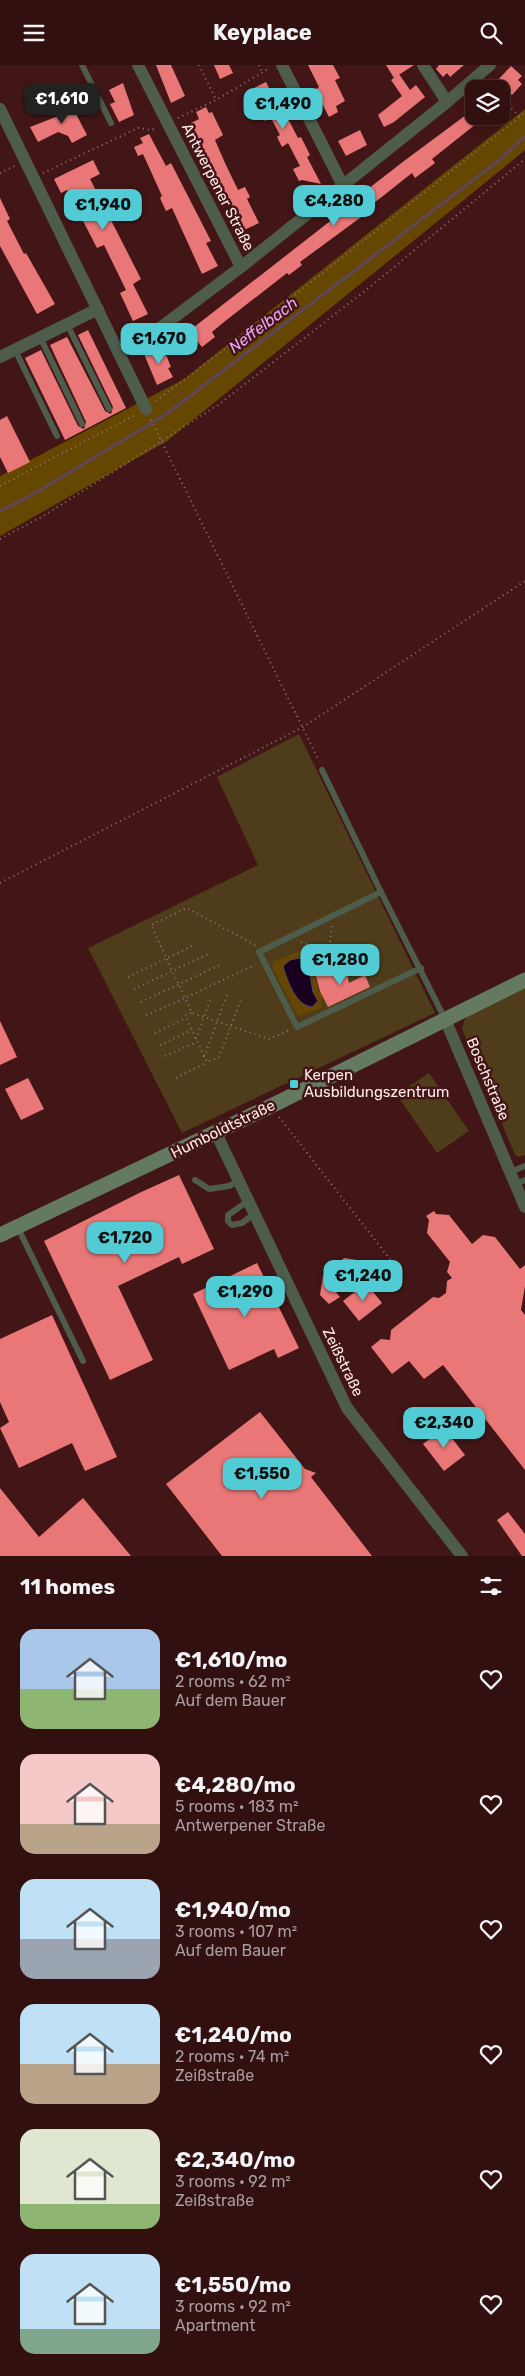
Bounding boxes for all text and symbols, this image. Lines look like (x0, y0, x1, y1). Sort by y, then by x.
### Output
icon: menu (20, 19, 48, 47)
text: Keyplace (213, 19, 312, 46)
icon: search (477, 19, 505, 47)
map controls (465, 80, 510, 125)
button: layers (465, 80, 510, 125)
pin: €1,610 (21, 83, 103, 125)
pin: €1,490 (242, 87, 324, 130)
text: €1,610 (35, 89, 89, 108)
text: €1,490 (255, 94, 311, 113)
street label: Antwerpener Straße (178, 120, 258, 254)
pin: €4,280 (293, 185, 375, 227)
pin: €1,940 (62, 189, 144, 231)
text: €4,280 (304, 191, 364, 210)
text: €1,940 (75, 195, 131, 214)
water label: Neffelbach (225, 293, 301, 357)
pin: €1,670 (118, 323, 200, 365)
text: €1,670 (132, 329, 186, 348)
pin: €1,280 (299, 943, 381, 986)
text: €1,280 (311, 950, 369, 969)
street label: Boschstraße (462, 1035, 514, 1123)
place label: Kerpen Ausbildungszentrum (304, 1066, 449, 1101)
marker: Kerpen Ausbildungszentrum (288, 1078, 300, 1090)
street label: Humboldtstraße (168, 1096, 278, 1162)
pin: €1,720 (84, 1221, 166, 1264)
text: €1,720 (98, 1228, 152, 1247)
pin: €1,240 (322, 1259, 404, 1302)
text: €1,240 (334, 1266, 392, 1285)
pin: €1,290 (204, 1275, 286, 1318)
text: €1,290 (217, 1282, 273, 1301)
street label: Zeißstraße (319, 1325, 367, 1399)
pin: €2,340 (403, 1407, 485, 1449)
text: €2,340 (414, 1413, 474, 1432)
pin: €1,550 (221, 1457, 303, 1500)
text: €1,550 (234, 1464, 290, 1483)
icon: filters (477, 1572, 505, 1600)
text: 11 homes (20, 1574, 115, 1599)
text: €1,610/mo (175, 1647, 287, 1672)
icon: home (60, 1649, 120, 1709)
icon: heart (477, 1665, 505, 1693)
text: 2 rooms · 62 m² (175, 1672, 291, 1691)
text: Auf dem Bauer (175, 1691, 286, 1710)
text: €4,280/mo (175, 1772, 296, 1797)
icon: home (60, 1774, 120, 1834)
icon: heart (477, 1790, 505, 1818)
text: 5 rooms · 183 m² (175, 1797, 298, 1816)
text: Antwerpener Straße (175, 1816, 325, 1835)
text: €1,940/mo (175, 1897, 291, 1922)
icon: home (60, 1899, 120, 1959)
icon: heart (477, 1915, 505, 1943)
text: 3 rooms · 107 m² (175, 1922, 297, 1941)
text: Auf dem Bauer (175, 1941, 286, 1960)
text: €1,240/mo (175, 2022, 292, 2047)
icon: home (60, 2024, 120, 2084)
icon: heart (477, 2040, 505, 2068)
text: 2 rooms · 74 m² (175, 2047, 289, 2066)
text: Zeißstraße (175, 2066, 254, 2085)
text: €2,340/mo (175, 2147, 295, 2172)
icon: home (60, 2149, 120, 2209)
icon: heart (477, 2165, 505, 2193)
text: 3 rooms · 92 m² (175, 2172, 291, 2191)
text: Zeißstraße (175, 2191, 254, 2210)
text: €1,550/mo (175, 2272, 291, 2297)
icon: home (60, 2274, 120, 2334)
icon: heart (477, 2290, 505, 2318)
text: 3 rooms · 92 m² (175, 2297, 291, 2316)
text: Apartment (175, 2316, 255, 2335)

